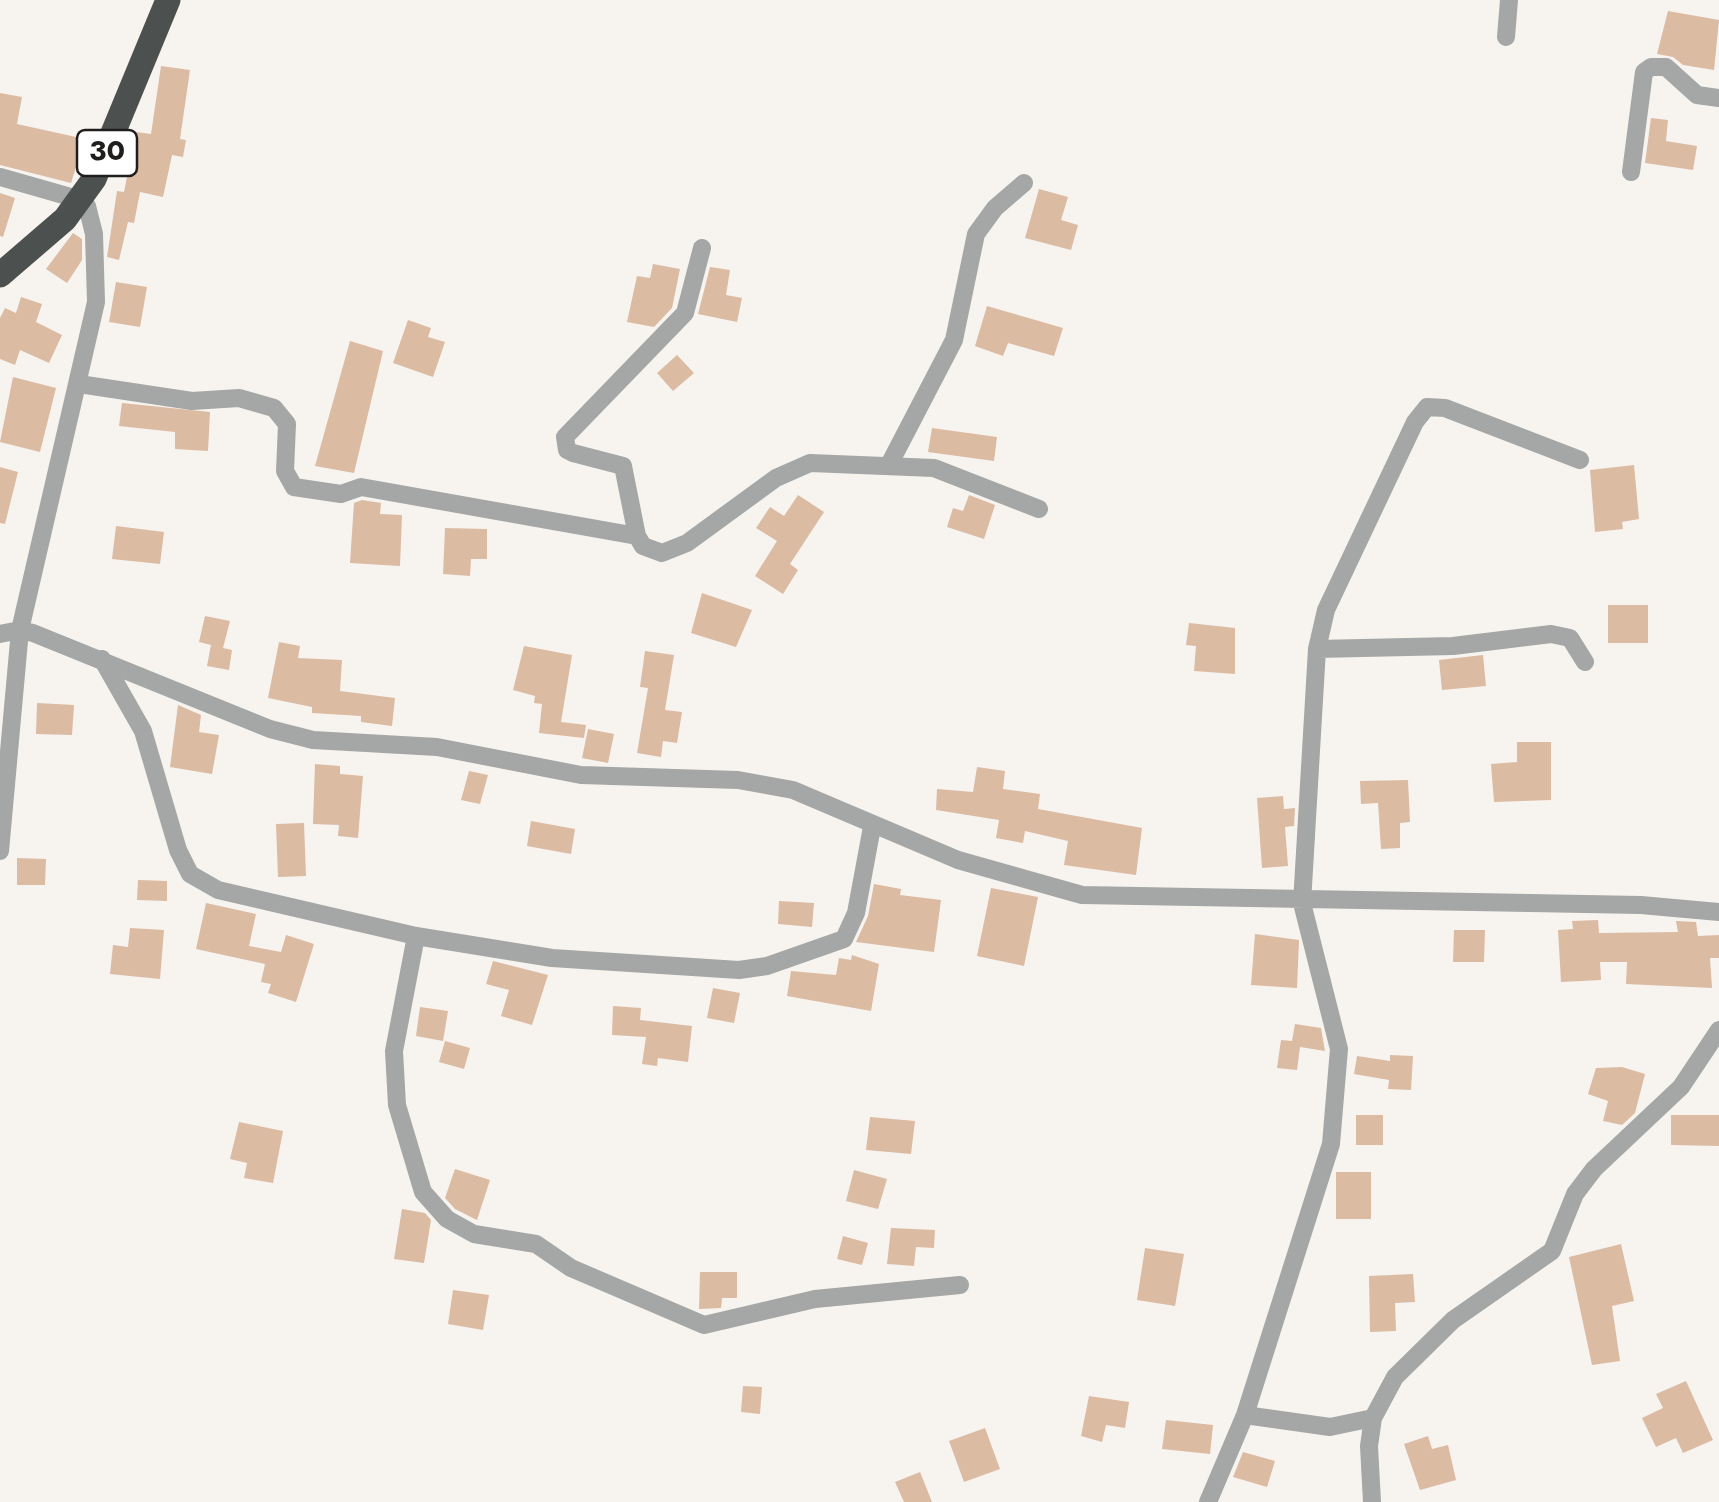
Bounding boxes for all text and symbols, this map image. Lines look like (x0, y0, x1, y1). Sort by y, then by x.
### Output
road number: 30 (77, 130, 137, 176)

